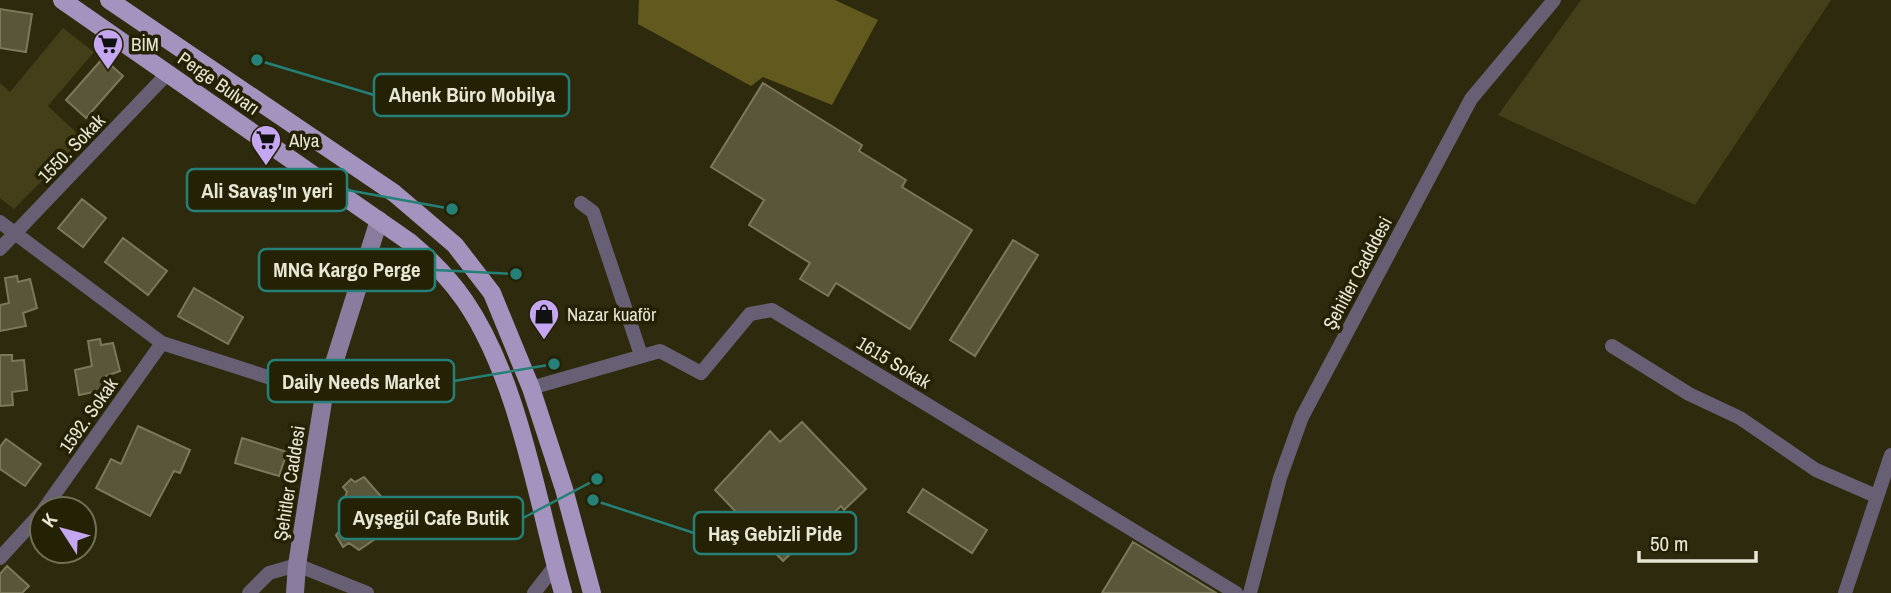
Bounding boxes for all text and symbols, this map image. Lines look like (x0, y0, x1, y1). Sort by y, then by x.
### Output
supermarket icon: BİM (91, 27, 125, 71)
place label: BİM (131, 31, 159, 57)
street label: Perge Bulvarı (173, 45, 265, 121)
callout: Ahenk Büro Mobilya (374, 74, 569, 116)
text: Ahenk Büro Mobilya (389, 80, 556, 109)
street label: 1550. Sokak (32, 108, 111, 188)
supermarket icon: Alya (249, 123, 283, 167)
place label: Alya (288, 127, 320, 153)
callout: Ali Savaş'ın yeri (187, 169, 347, 211)
text: Ali Savaş'ın yeri (201, 176, 333, 205)
street label: Şehitler Cadddesi (1316, 212, 1398, 334)
callout: MNG Kargo Perge (259, 249, 435, 291)
text: MNG Kargo Perge (273, 255, 421, 284)
shop icon: Nazar kuaför (527, 297, 561, 341)
place label: Nazar kuaför (567, 301, 657, 327)
street label: 1615 Sokak (852, 330, 936, 394)
callout: Daily Needs Market (268, 360, 454, 402)
text: Daily Needs Market (282, 367, 440, 396)
street label: 1592. Sokak (53, 372, 124, 458)
street label: Şehitler Caddesi (267, 424, 311, 542)
north arrow (28, 495, 98, 565)
callout: Ayşegül Cafe Butik (339, 497, 523, 539)
text: Ayşegül Cafe Butik (353, 503, 510, 532)
text: K (35, 507, 64, 532)
callout: Haş Gebizli Pide (694, 512, 856, 554)
text: Haş Gebizli Pide (708, 519, 842, 548)
scale bar (1639, 520, 1756, 564)
text: 50 m (1650, 529, 1688, 558)

